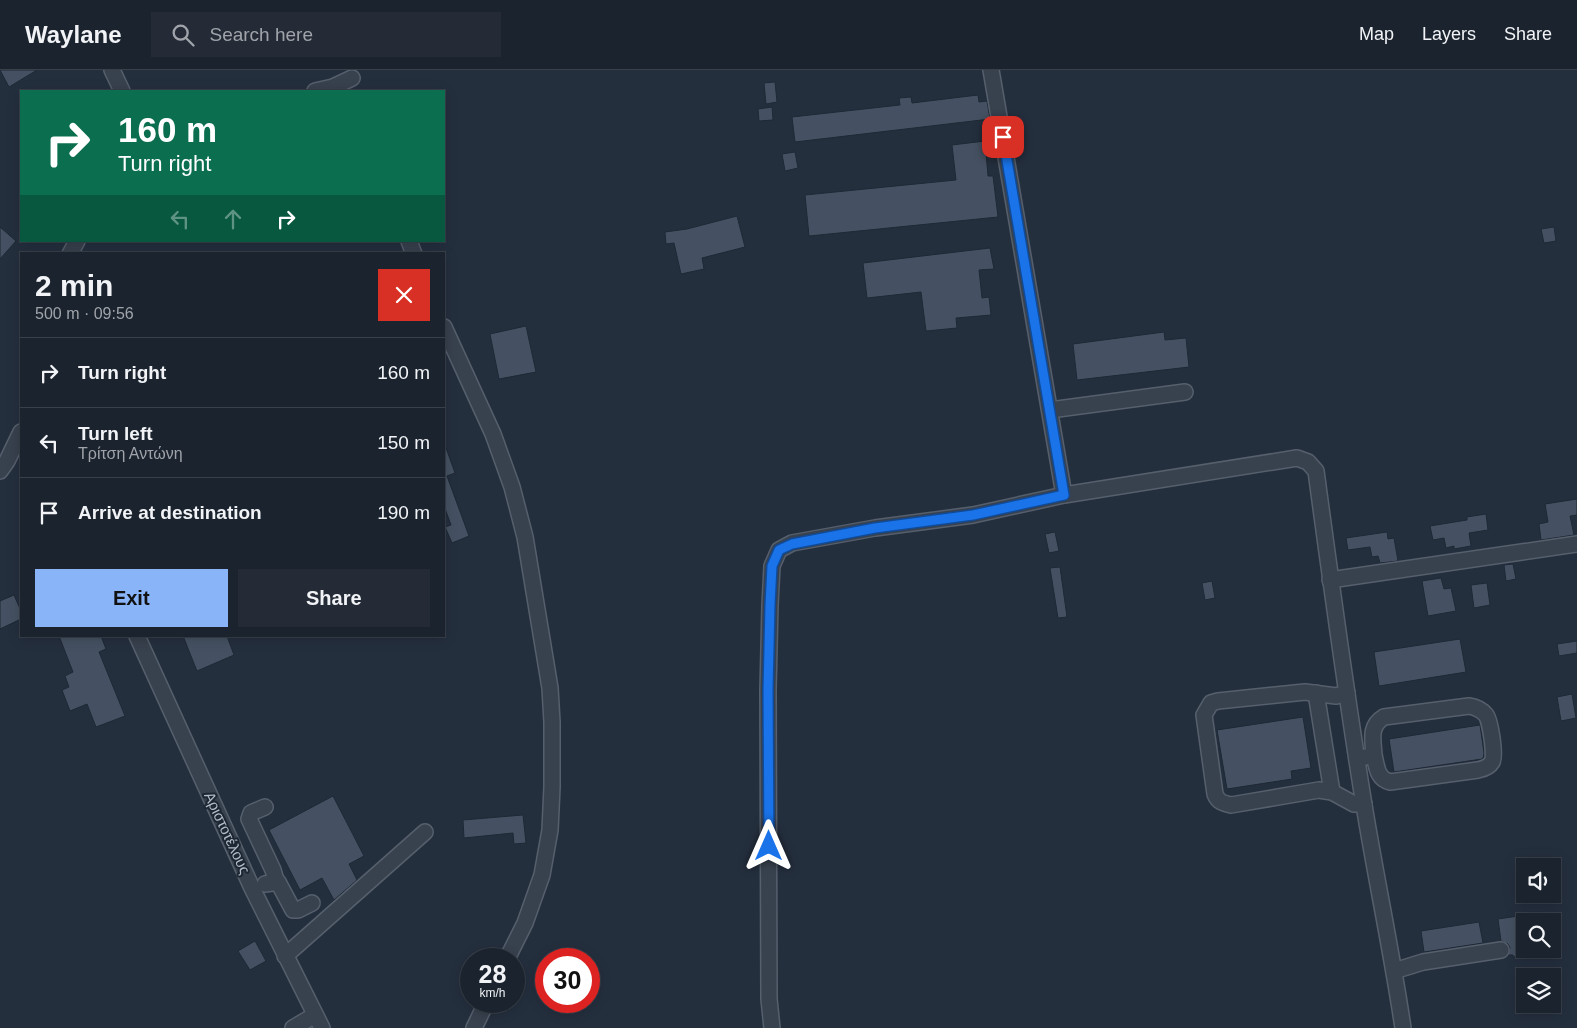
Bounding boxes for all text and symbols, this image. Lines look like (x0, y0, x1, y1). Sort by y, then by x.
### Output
search box (151, 12, 501, 57)
text: Waylane (25, 21, 121, 48)
icon: search (169, 21, 197, 49)
text: Search here (209, 24, 313, 45)
text: Map (1359, 24, 1394, 44)
text: Layers (1422, 24, 1476, 44)
text: Share (1504, 24, 1552, 44)
icon: right (35, 110, 100, 175)
text: 160 m (118, 110, 217, 149)
pin (982, 116, 1024, 158)
icon: arrive (989, 123, 1017, 151)
text: Turn right (118, 151, 211, 176)
icon: left (166, 205, 194, 233)
icon: ahead (219, 205, 247, 233)
icon: right (272, 205, 300, 233)
text: 2 min (35, 269, 113, 302)
button: close (378, 269, 430, 321)
text: 500 m · 09:56 (35, 305, 134, 322)
icon: right (35, 359, 63, 387)
text: Turn right (78, 362, 166, 383)
text: 160 m (377, 362, 430, 383)
text: Turn left (78, 423, 153, 444)
icon: left (35, 429, 63, 457)
text: 150 m (377, 432, 430, 453)
text: Τρίτση Αντώνη (78, 445, 183, 462)
icon: arrive (35, 499, 63, 527)
text: Arrive at destination (78, 502, 262, 523)
text: 190 m (377, 502, 430, 523)
button: Exit (35, 569, 228, 627)
button: Share (238, 569, 430, 627)
street label: Αριστοτέλους (201, 789, 254, 877)
position arrow (742, 819, 794, 871)
map controls (1516, 858, 1561, 1013)
button: sound (1516, 858, 1561, 903)
button: search (1516, 913, 1561, 958)
speed limit sign: 30 (535, 948, 600, 1013)
text: 28 (479, 960, 506, 988)
button: layers (1516, 968, 1561, 1013)
text: km/h (479, 986, 506, 1000)

